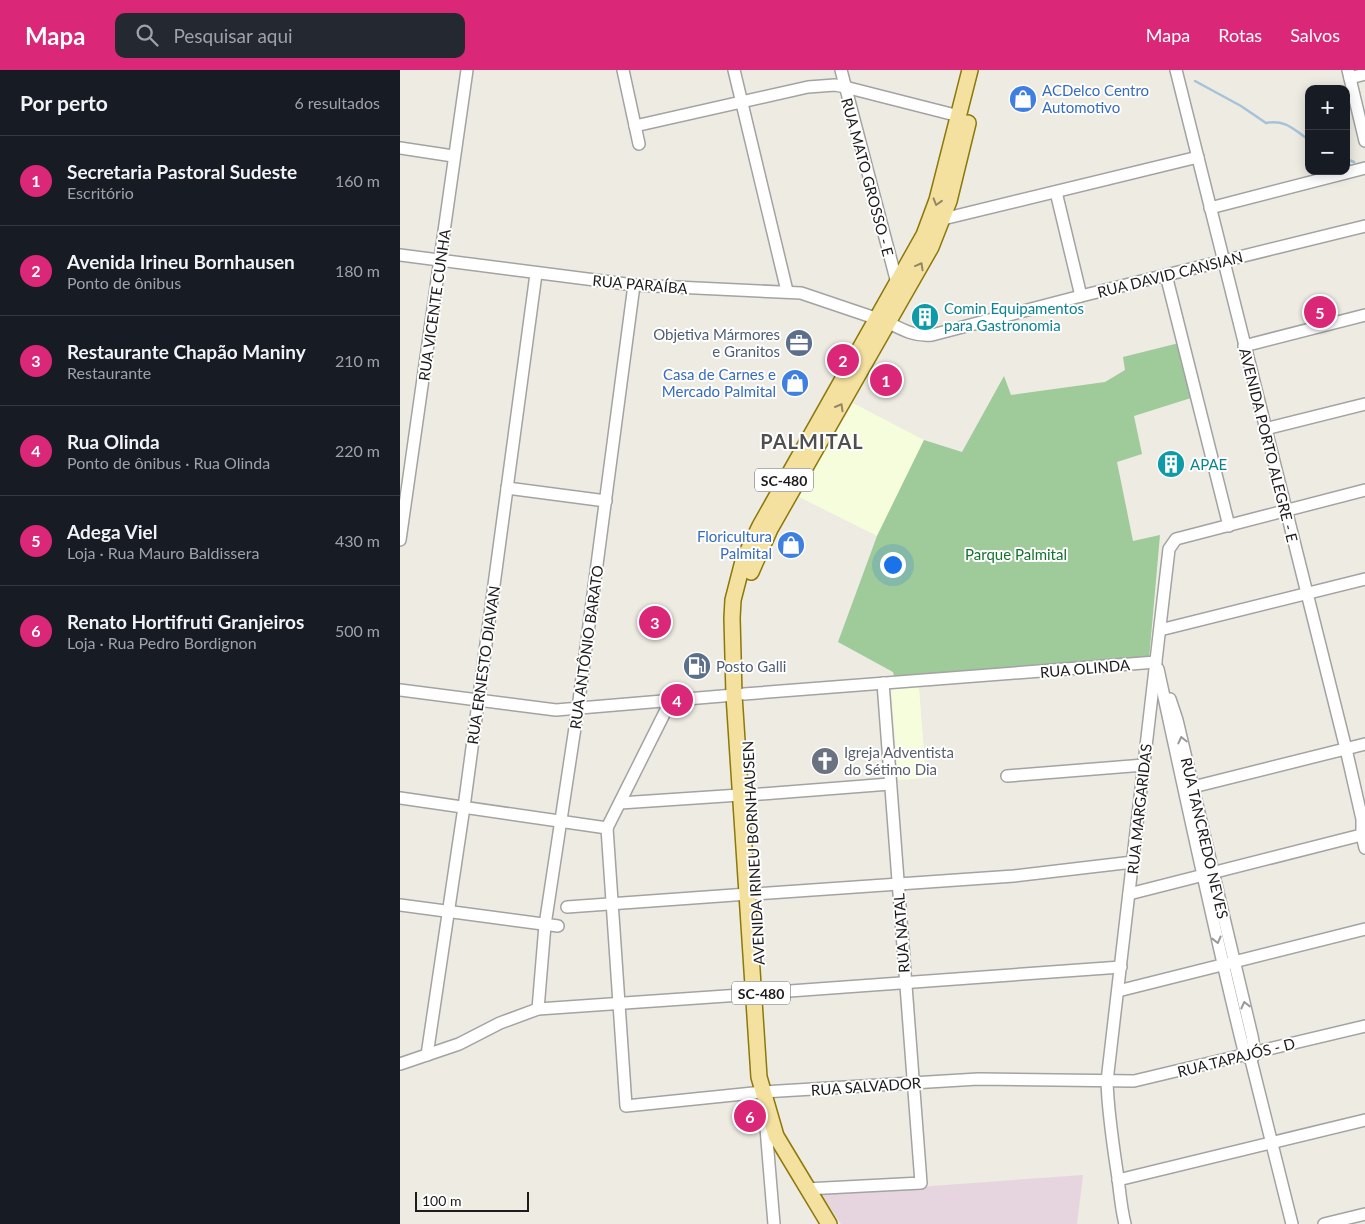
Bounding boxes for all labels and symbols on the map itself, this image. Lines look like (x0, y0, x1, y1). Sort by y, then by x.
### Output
place label: ACDelco Centro Automotivo (1042, 81, 1149, 116)
shop icon: ACDelco Centro Automotivo (1008, 84, 1038, 114)
street label: RUA MATO GROSSO - E (838, 96, 898, 258)
one-way arrow (932, 197, 942, 206)
street label: RUA VICENTE CUNHA (414, 227, 454, 382)
street label: RUA DAVID CANSIAN (1095, 247, 1245, 301)
one-way arrow (914, 263, 924, 272)
street label: RUA PARAÍBA (592, 271, 689, 297)
pin: 5 (1304, 293, 1336, 331)
place label: Comin Equipamentos para Gastronomia (944, 299, 1084, 334)
building icon: Comin Equipamentos para Gastronomia (910, 302, 940, 332)
place label: Objetiva Mármores e Granitos (653, 325, 780, 360)
office icon: Objetiva Mármores e Granitos (784, 328, 814, 358)
pin: 2 (827, 341, 859, 379)
street label: AVENIDA PORTO ALEGRE - E (1236, 346, 1302, 544)
pin: 1 (870, 361, 902, 399)
place label: Casa de Carnes e Mercado Palmital (662, 365, 776, 400)
shop icon: Casa de Carnes e Mercado Palmital (780, 368, 810, 398)
one-way arrow (833, 404, 843, 413)
district label: PALMITAL (760, 429, 864, 453)
building icon: APAE (1156, 449, 1186, 479)
place label: APAE (1190, 455, 1227, 473)
road number: SC-480 (755, 468, 813, 492)
place label: Floricultura Palmital (697, 527, 772, 562)
shop icon: Floricultura Palmital (776, 530, 806, 560)
park label: Parque Palmital (965, 545, 1067, 563)
your location (880, 552, 906, 578)
street label: RUA ANTÔNIO BARATO (566, 564, 606, 730)
street label: RUA ERNESTO DIAVAN (463, 584, 503, 746)
pin: 3 (639, 603, 671, 641)
fuel station icon: Posto Galli (682, 651, 712, 681)
street label: RUA OLINDA (1039, 655, 1132, 681)
place label: Posto Galli (716, 657, 786, 675)
pin: 4 (661, 681, 693, 719)
one-way arrow (1177, 736, 1188, 745)
street label: AVENIDA IRINEU BORNHAUSEN (738, 740, 768, 966)
place label: Igreja Adventista do Sétimo Dia (844, 743, 954, 778)
street label: RUA MARGARIDAS (1123, 743, 1155, 875)
church icon: Igreja Adventista do Sétimo Dia (810, 746, 840, 776)
street label: RUA TANCREDO NEVES (1178, 756, 1232, 920)
street label: RUA NATAL (889, 892, 913, 973)
one-way arrow (1211, 936, 1222, 945)
road number: SC-480 (732, 981, 790, 1004)
one-way arrow (1240, 1000, 1251, 1009)
street label: RUA TAPAJÓS - D (1175, 1034, 1297, 1080)
street label: RUA SALVADOR (810, 1073, 922, 1099)
pin: 6 (734, 1097, 766, 1135)
scale bar (415, 1189, 529, 1212)

